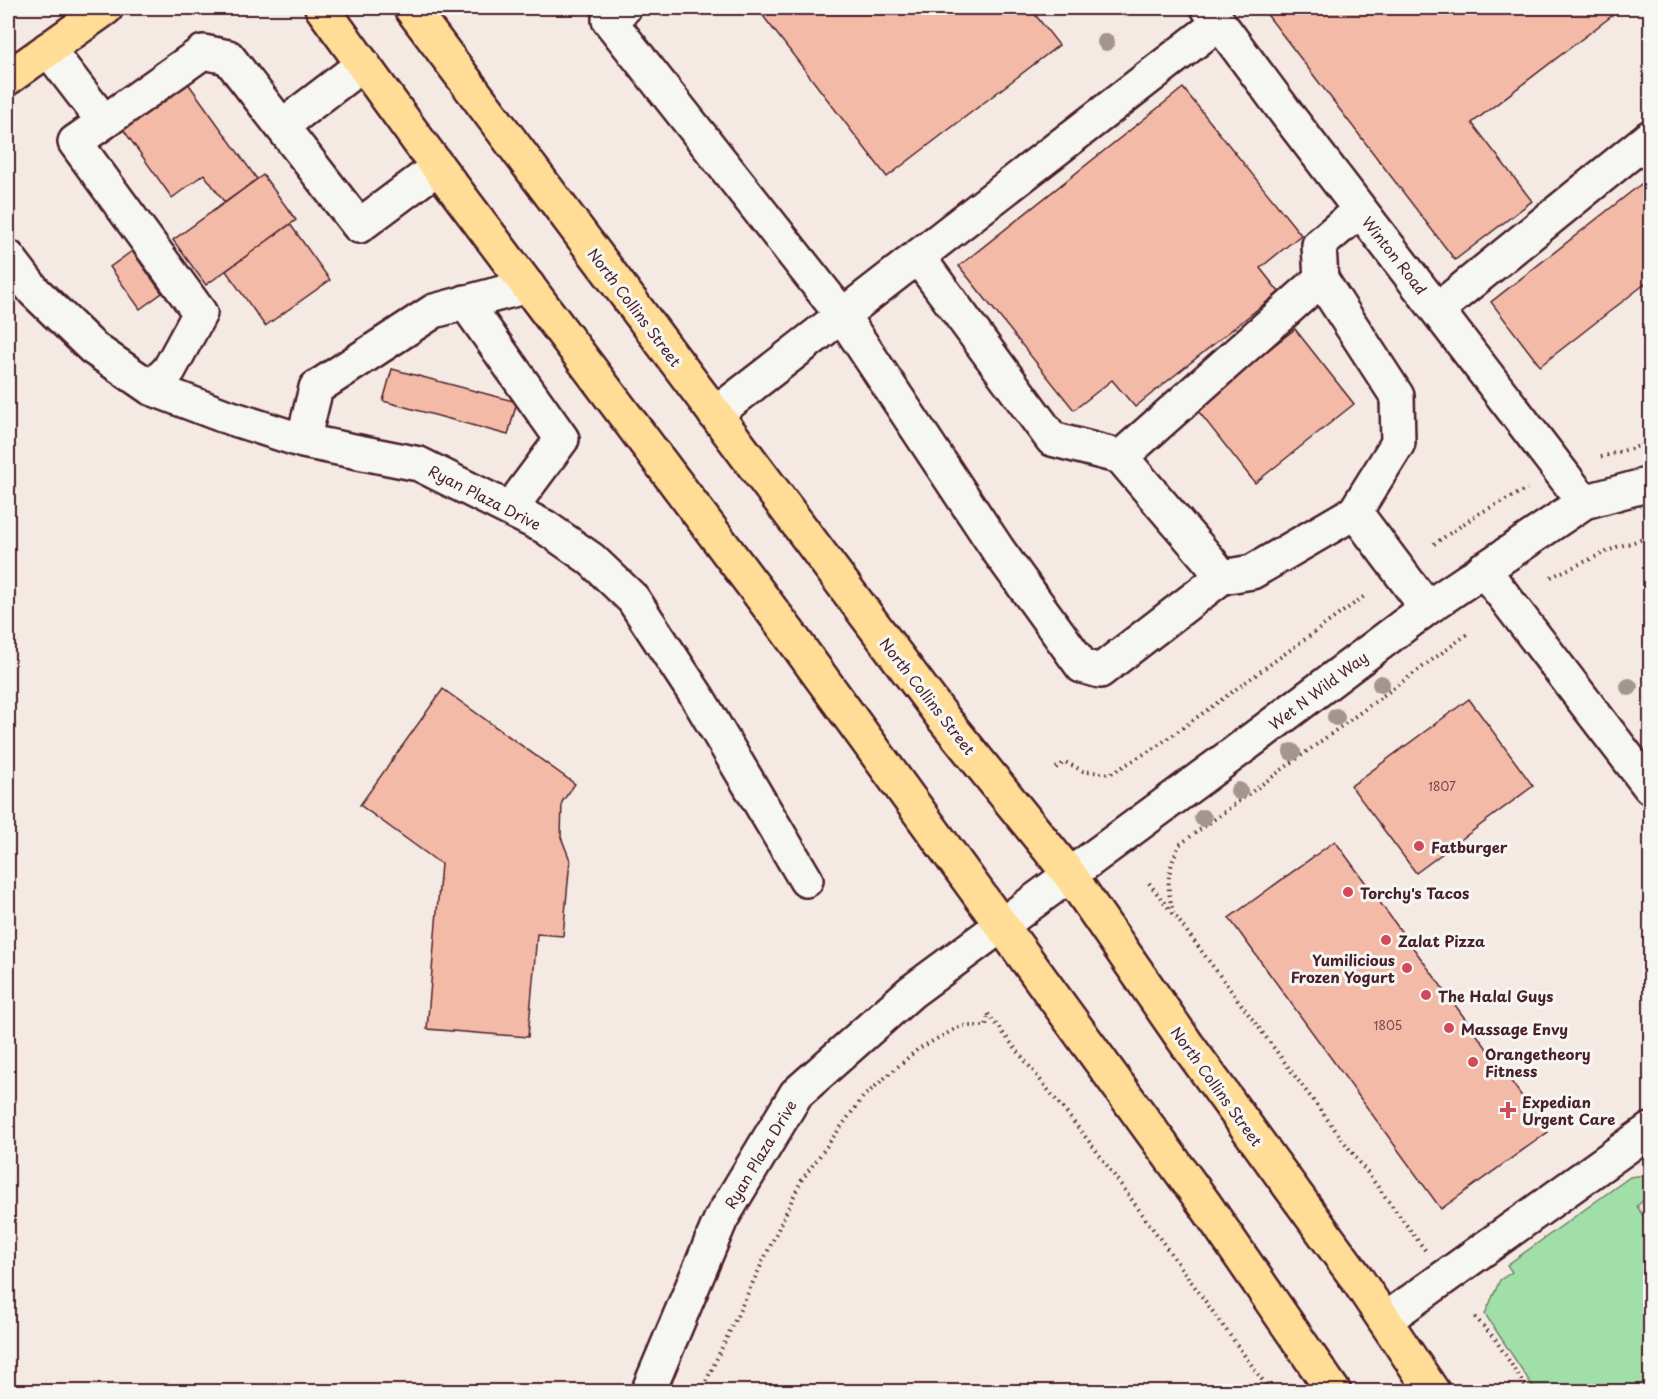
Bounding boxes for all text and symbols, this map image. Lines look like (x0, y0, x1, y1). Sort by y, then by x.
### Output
street label: Winton Road (1357, 211, 1433, 299)
street label: North Collins Street (583, 243, 687, 371)
street label: Ryan Plaza Drive (425, 459, 545, 535)
street label: North Collins Street (875, 633, 981, 759)
street label: Wet N Wild Way (1264, 645, 1372, 735)
house number: 1807 (1428, 777, 1456, 795)
place label: Fatburger (1431, 835, 1508, 858)
marker: Fatburger (1412, 839, 1426, 853)
place label: Torchy's Tacos (1360, 881, 1469, 904)
marker: Torchy's Tacos (1341, 885, 1355, 899)
place label: Zalat Pizza (1398, 929, 1485, 952)
marker: Zalat Pizza (1379, 933, 1393, 947)
place label: Yumilicious Frozen Yogurt (1291, 948, 1395, 988)
marker: Yumilicious Frozen Yogurt (1400, 961, 1414, 975)
place label: The Halal Guys (1438, 984, 1553, 1007)
marker: The Halal Guys (1419, 988, 1433, 1002)
house number: 1805 (1374, 1016, 1402, 1034)
place label: Massage Envy (1461, 1017, 1568, 1040)
street label: North Collins Street (1166, 1021, 1268, 1151)
marker: Massage Envy (1442, 1021, 1456, 1035)
place label: Orangetheory Fitness (1485, 1042, 1590, 1082)
marker: Orangetheory Fitness (1466, 1055, 1480, 1069)
place label: Expedian Urgent Care (1522, 1090, 1615, 1130)
street label: Ryan Plaza Drive (718, 1095, 802, 1213)
marker: Expedian Urgent Care (1499, 1101, 1517, 1119)

